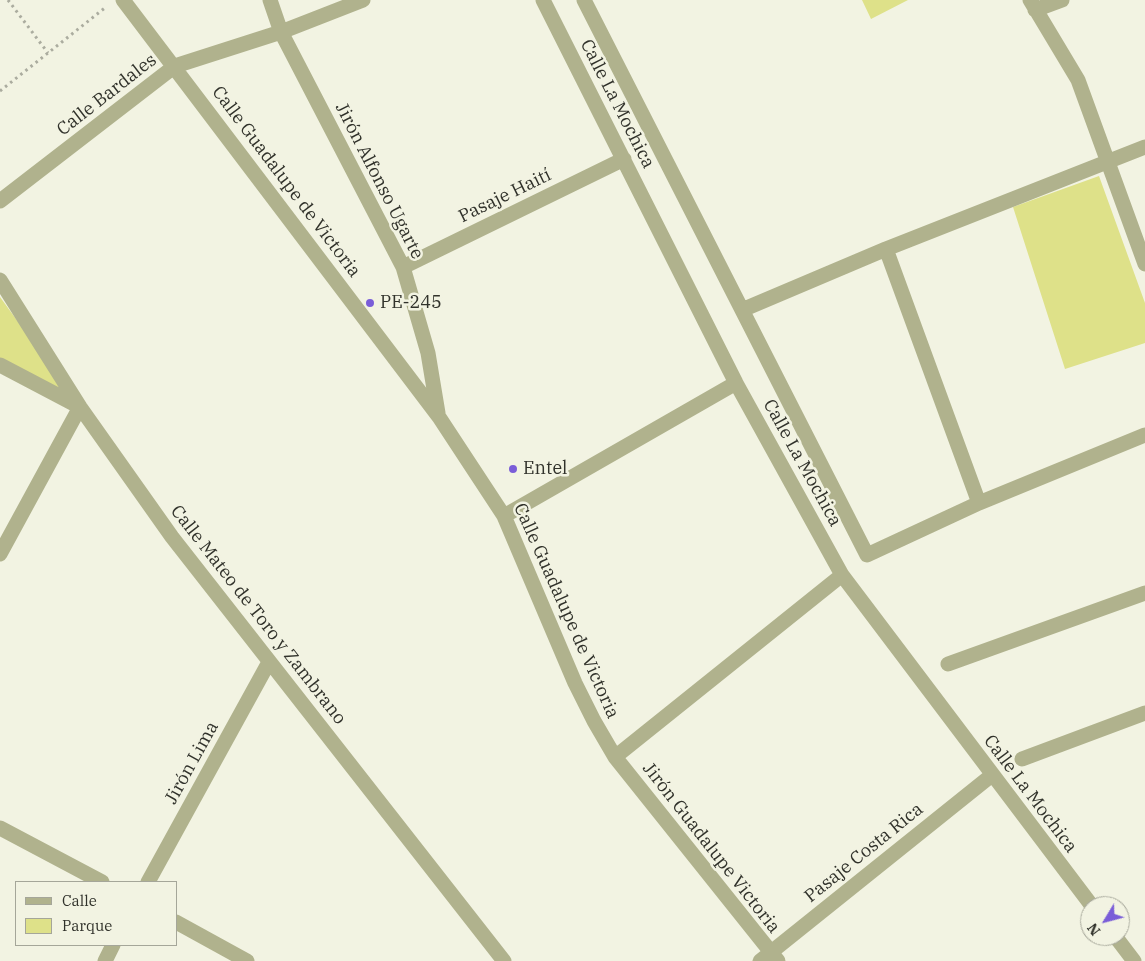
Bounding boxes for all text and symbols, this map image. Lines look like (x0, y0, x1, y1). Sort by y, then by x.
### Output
street label: Calle La Mochica (575, 36, 659, 172)
street label: Calle Bardales (53, 49, 161, 141)
street label: Calle Guadalupe de Victoria (207, 82, 365, 282)
street label: Jirón Alfonso Ugarte (330, 99, 428, 263)
street label: Pasaje Haití (455, 164, 555, 228)
place label: PE-245 (380, 292, 442, 314)
marker: PE-245 (364, 297, 376, 309)
street label: Calle La Mochica (758, 396, 846, 530)
place label: Entel (523, 458, 567, 480)
marker: Entel (507, 463, 519, 475)
street label: Calle Guadalupe de Victoria (509, 500, 623, 722)
street label: Calle Mateo de Toro y Zambrano (166, 501, 350, 729)
street label: Jirón Lima (160, 718, 224, 808)
street label: Calle La Mochica (979, 731, 1081, 857)
street label: Jirón Guadalupe Victoria (638, 758, 784, 938)
street label: Pasaje Costa Rica (800, 799, 928, 907)
legend (15, 881, 178, 946)
text: Calle (62, 891, 97, 910)
north arrow (1080, 896, 1130, 946)
text: Parque (62, 916, 112, 935)
text: N (1083, 920, 1104, 939)

